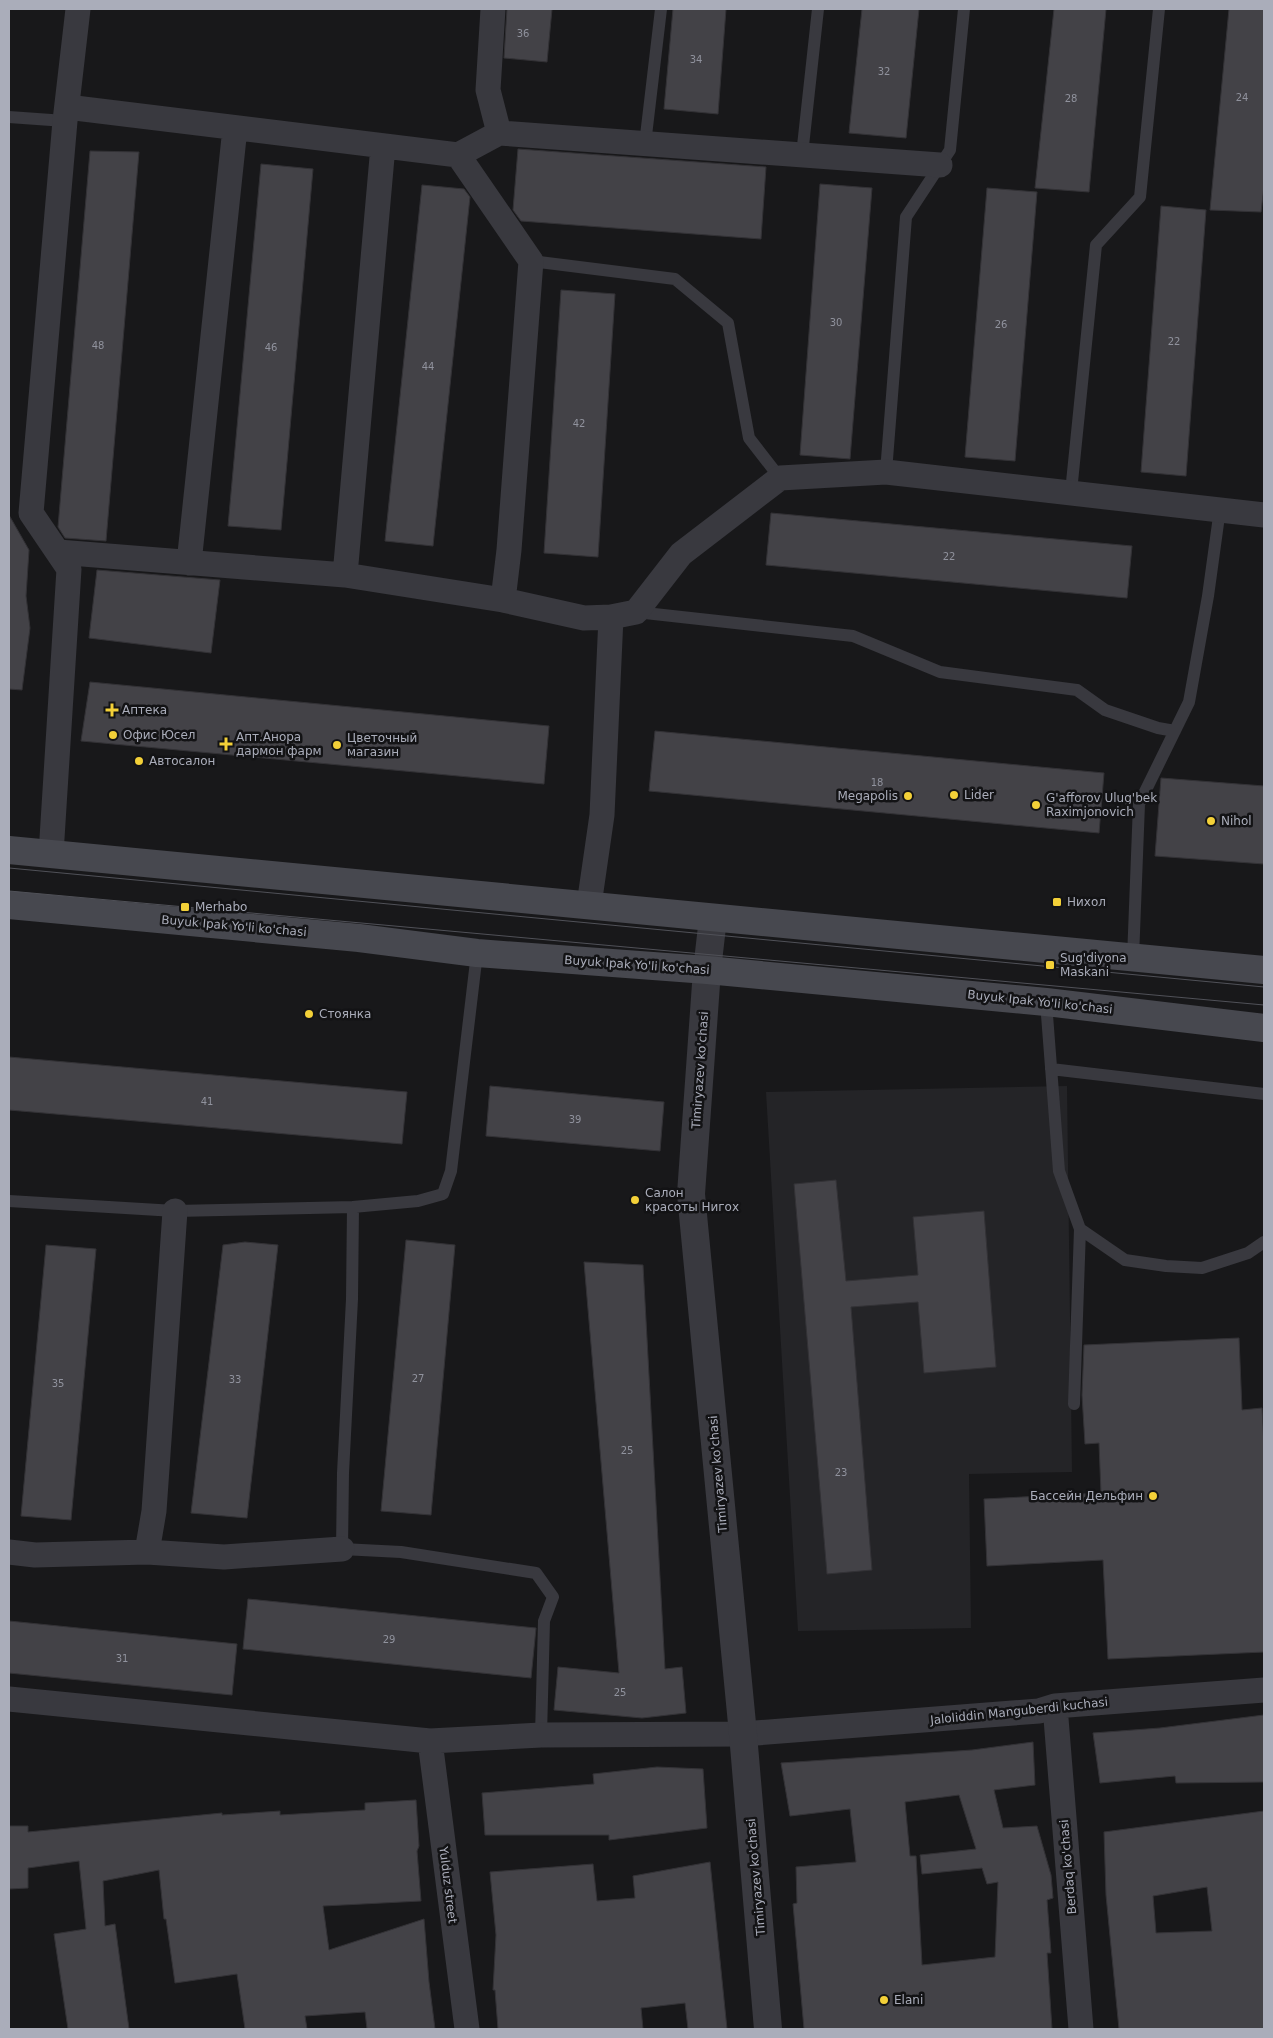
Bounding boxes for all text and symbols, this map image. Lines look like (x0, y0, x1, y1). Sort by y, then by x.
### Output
house number: 36 (517, 28, 529, 39)
house number: 34 (690, 54, 702, 65)
house number: 32 (878, 66, 890, 77)
house number: 24 (1236, 92, 1248, 103)
house number: 28 (1065, 93, 1077, 104)
house number: 30 (830, 317, 842, 328)
house number: 26 (995, 319, 1007, 330)
house number: 22 (1168, 336, 1180, 347)
house number: 48 (92, 340, 104, 351)
house number: 46 (265, 342, 277, 353)
house number: 44 (422, 361, 434, 372)
house number: 42 (573, 418, 585, 429)
house number: 22 (943, 551, 955, 562)
place label: Аптека (122, 703, 167, 717)
marker: Аптека (106, 704, 118, 716)
place label: Офис Юсел (123, 728, 196, 742)
marker: Офис Юсел (107, 729, 119, 741)
place label: Апт.Анора дармон фарм (236, 730, 322, 758)
place label: Цветочный магазин (347, 731, 417, 759)
marker: Апт.Анора дармон фарм (220, 738, 232, 750)
marker: Цветочный магазин (331, 739, 343, 751)
place label: Автосалон (149, 754, 215, 768)
marker: Автосалон (133, 755, 145, 767)
house number: 18 (871, 777, 883, 788)
place label: Lider (964, 788, 994, 802)
place label: Megapolis (837, 789, 898, 803)
marker: Lider (948, 789, 960, 801)
marker: Megapolis (902, 790, 914, 802)
place label: G'afforov Ulug'bek Raximjonovich (1046, 791, 1157, 819)
marker: G'afforov Ulug'bek Raximjonovich (1030, 799, 1042, 811)
place label: Nihol (1221, 814, 1252, 828)
marker: Nihol (1205, 815, 1217, 827)
place label: Нихол (1067, 895, 1106, 909)
marker: Нихол (1051, 896, 1063, 908)
place label: Merhabo (195, 900, 247, 914)
marker: Merhabo (179, 901, 191, 913)
street label: Buyuk Ipak Yo'li ko'chasi (161, 913, 307, 939)
place label: Sug'diyona Maskani (1060, 951, 1127, 979)
street label: Buyuk Ipak Yo'li ko'chasi (564, 953, 710, 977)
marker: Sug'diyona Maskani (1044, 959, 1056, 971)
street label: Buyuk Ipak Yo'li ko'chasi (967, 987, 1113, 1017)
place label: Стоянка (319, 1007, 371, 1021)
marker: Стоянка (303, 1008, 315, 1020)
street label: Timiryazev ko'chasi (689, 1011, 711, 1130)
house number: 41 (201, 1096, 213, 1107)
house number: 39 (569, 1114, 581, 1125)
place label: Салон красоты Нигох (645, 1186, 739, 1214)
marker: Салон красоты Нигох (629, 1194, 641, 1206)
house number: 27 (412, 1373, 424, 1384)
house number: 33 (229, 1374, 241, 1385)
house number: 35 (52, 1378, 64, 1389)
street label: Timiryazev ko'chasi (706, 1415, 730, 1534)
house number: 25 (621, 1445, 633, 1456)
house number: 23 (835, 1467, 847, 1478)
place label: Бассейн Дельфин (1030, 1489, 1143, 1503)
marker: Бассейн Дельфин (1147, 1490, 1159, 1502)
house number: 29 (383, 1634, 395, 1645)
house number: 31 (116, 1653, 128, 1664)
house number: 25 (614, 1687, 626, 1698)
street label: Jaloliddin Manguberdi kuchasi (928, 1695, 1109, 1727)
street label: Timiryazev ko'chasi (744, 1818, 768, 1937)
street label: Berdaq ko'chasi (1057, 1819, 1079, 1915)
street label: Yulduz street (436, 1845, 460, 1925)
place label: Elani (894, 1993, 923, 2007)
marker: Elani (878, 1994, 890, 2006)

